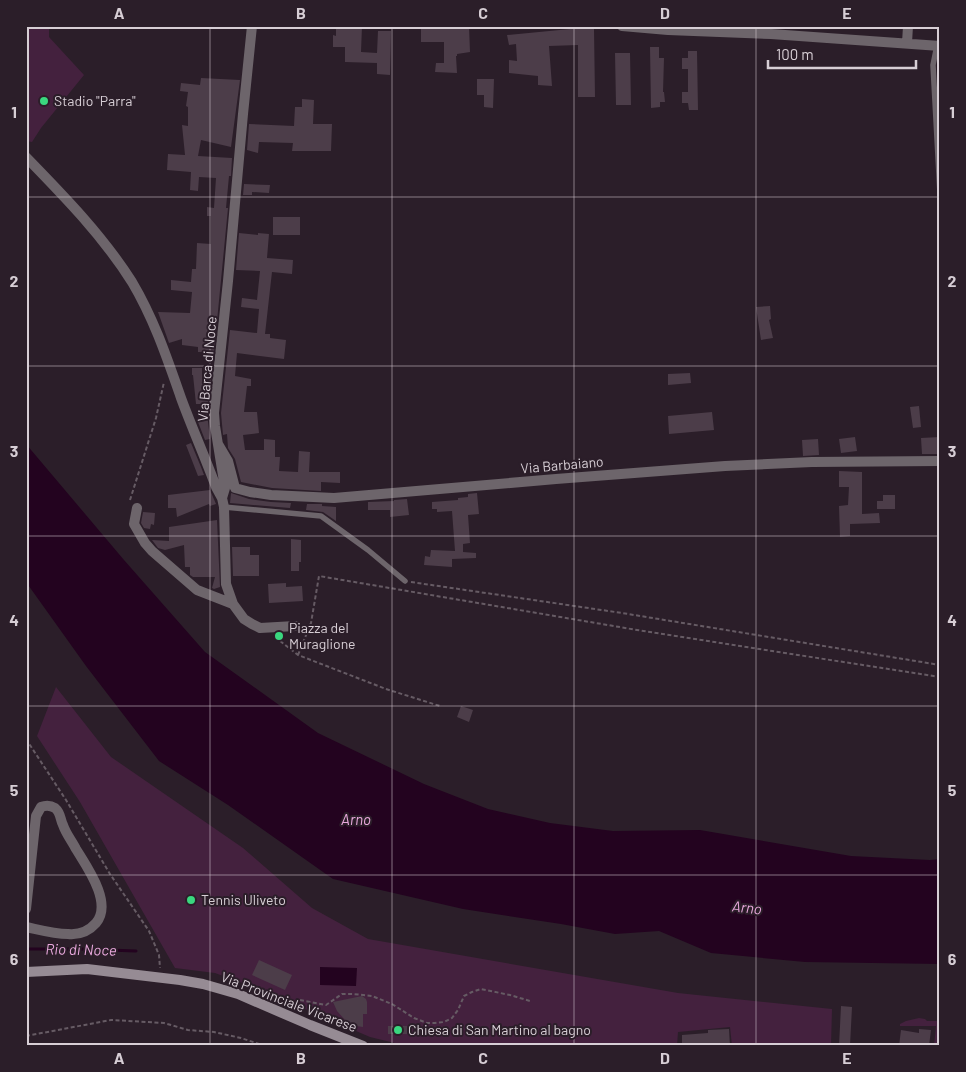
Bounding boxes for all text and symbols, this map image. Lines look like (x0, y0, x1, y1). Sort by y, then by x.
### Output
text: A (114, 3, 125, 22)
text: B (296, 3, 306, 22)
text: C (478, 3, 488, 22)
text: D (660, 3, 670, 22)
text: E (842, 3, 852, 22)
scale bar (768, 38, 916, 70)
text: 100 m (776, 45, 814, 63)
place label: Stadio "Parra" (54, 92, 136, 109)
marker: Stadio "Parra" (38, 95, 50, 107)
text: 1 (11, 102, 17, 121)
text: 1 (949, 102, 955, 121)
text: 2 (10, 271, 19, 290)
text: 2 (948, 271, 957, 290)
street label: Via Barca di Noce (193, 316, 220, 422)
text: 3 (10, 441, 18, 460)
text: 3 (948, 441, 956, 460)
street label: Via Barbaiano (520, 452, 604, 477)
text: 4 (9, 610, 19, 629)
text: 4 (947, 610, 957, 629)
place label: Piazza del Muraglione (289, 619, 356, 652)
marker: Piazza del Muraglione (273, 630, 285, 642)
text: 5 (10, 780, 19, 799)
text: 5 (948, 780, 957, 799)
water label: Arno (341, 810, 371, 828)
place label: Tennis Uliveto (201, 891, 286, 908)
marker: Tennis Uliveto (185, 894, 197, 906)
water label: Arno (731, 896, 763, 918)
water label: Rio di Noce (45, 939, 117, 959)
text: 6 (10, 949, 19, 968)
text: 6 (948, 949, 957, 968)
street label: Via Provinciale Vicarese (219, 968, 360, 1035)
place label: Chiesa di San Martino al bagno (408, 1021, 591, 1038)
marker: Chiesa di San Martino al bagno (392, 1024, 404, 1036)
text: A (114, 1048, 125, 1067)
text: B (296, 1048, 306, 1067)
text: C (478, 1048, 488, 1067)
text: D (660, 1048, 670, 1067)
text: E (842, 1048, 852, 1067)

